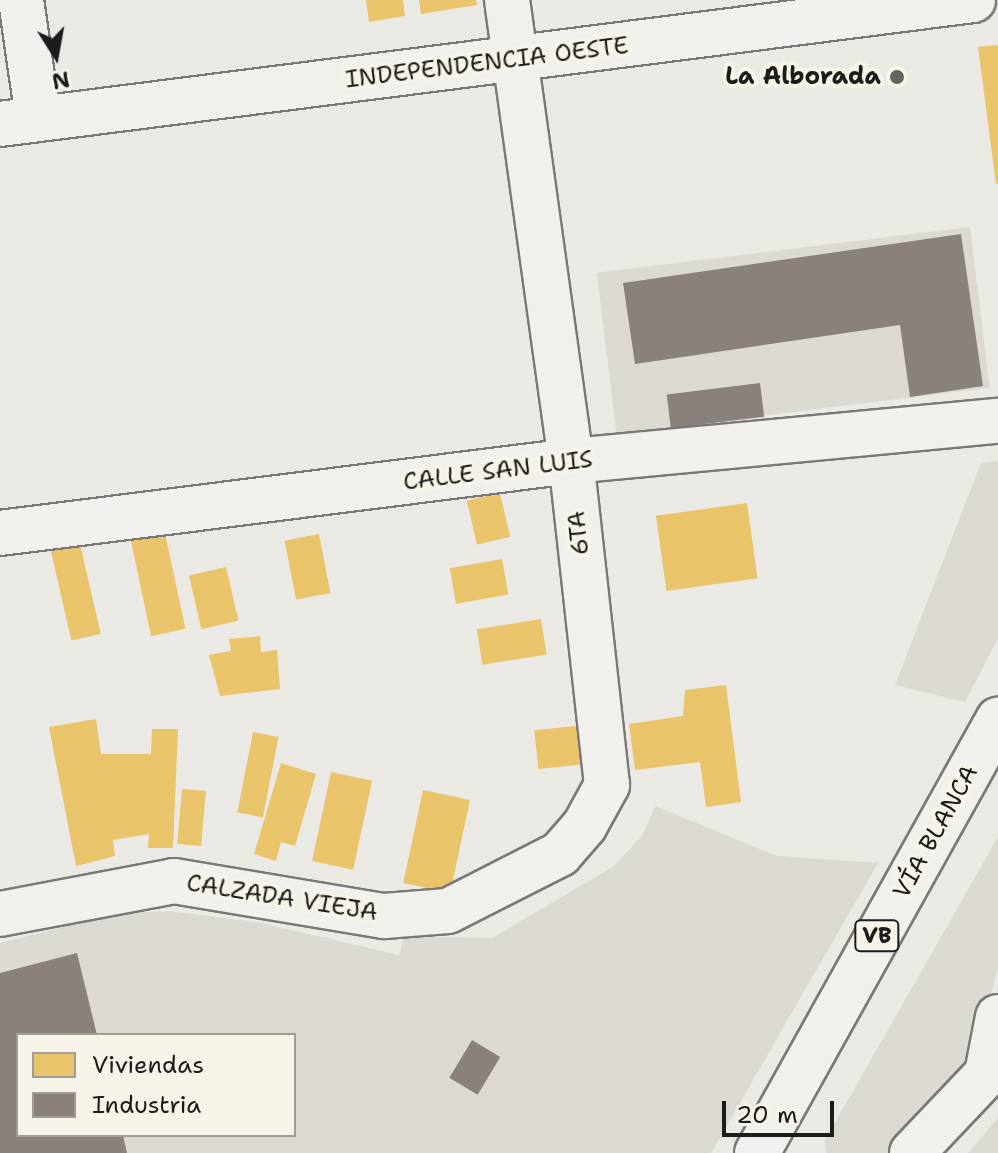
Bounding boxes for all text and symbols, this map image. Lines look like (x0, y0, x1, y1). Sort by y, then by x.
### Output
north arrow (16, 16, 96, 96)
street label: INDEPENDENCIA OESTE (344, 31, 630, 95)
place label: La Alborada (725, 63, 881, 91)
text: N (49, 64, 72, 96)
marker: La Alborada (888, 68, 906, 86)
street label: CALLE SAN LUIS (402, 445, 594, 497)
street label: 6TA (562, 509, 596, 557)
street label: VÍA BLANCA (887, 760, 985, 904)
street label: CALZADA VIEJA (184, 869, 380, 927)
road number: VB (853, 918, 901, 954)
legend (16, 1033, 296, 1137)
text: Viviendas (92, 1049, 204, 1081)
scale bar (726, 1085, 838, 1135)
text: Industria (92, 1089, 201, 1121)
text: 20 m (736, 1099, 798, 1131)

